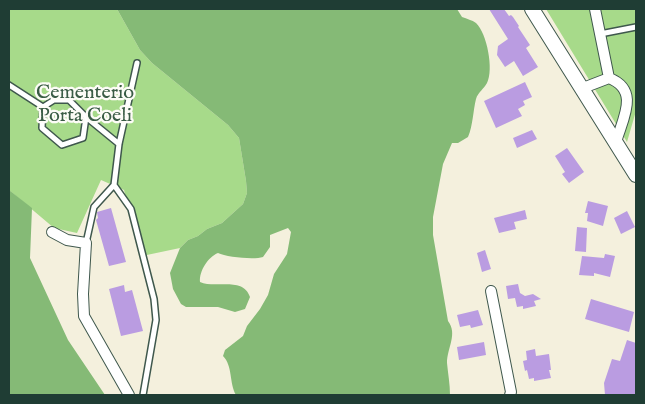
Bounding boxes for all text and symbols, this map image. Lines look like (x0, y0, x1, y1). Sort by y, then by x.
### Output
park label: Cementerio Porta Coeli (36, 82, 134, 129)

